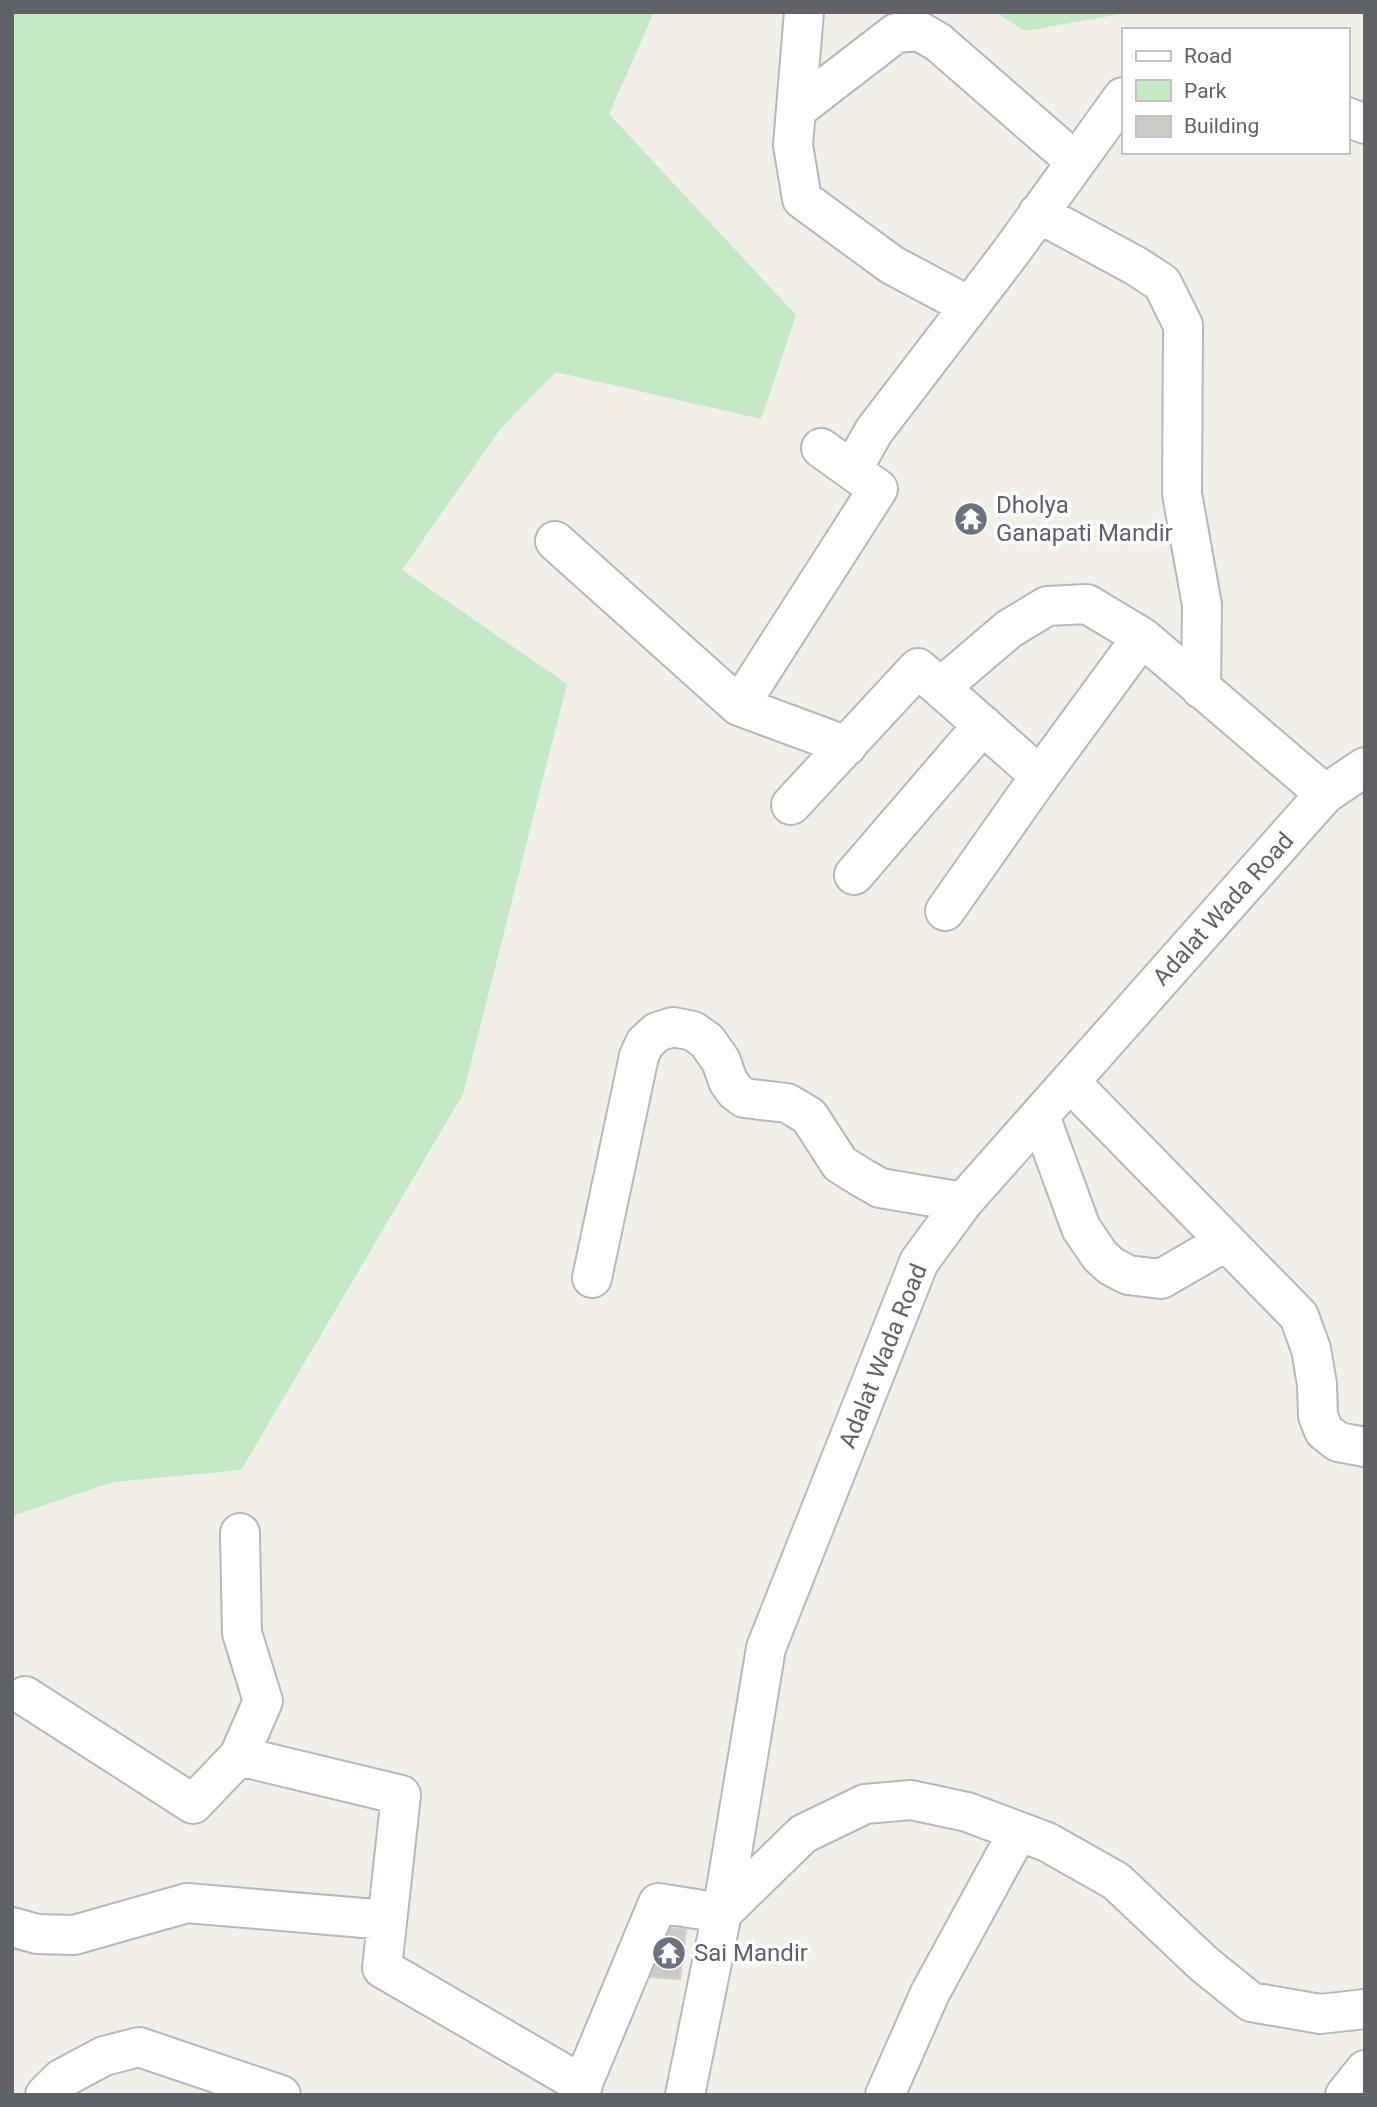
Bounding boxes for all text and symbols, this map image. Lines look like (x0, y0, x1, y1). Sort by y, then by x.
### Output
legend (1122, 28, 1349, 154)
text: Road (1184, 44, 1232, 68)
text: Park (1184, 79, 1227, 103)
text: Building (1184, 114, 1259, 138)
place label: Dholya Ganapati Mandir (996, 491, 1173, 547)
temple icon: Dholya Ganapati Mandir (952, 500, 990, 538)
street label: Adalat Wada Road (1147, 827, 1299, 991)
street label: Adalat Wada Road (833, 1260, 933, 1452)
temple icon: Sai Mandir (650, 1934, 688, 1972)
place label: Sai Mandir (694, 1939, 808, 1967)

